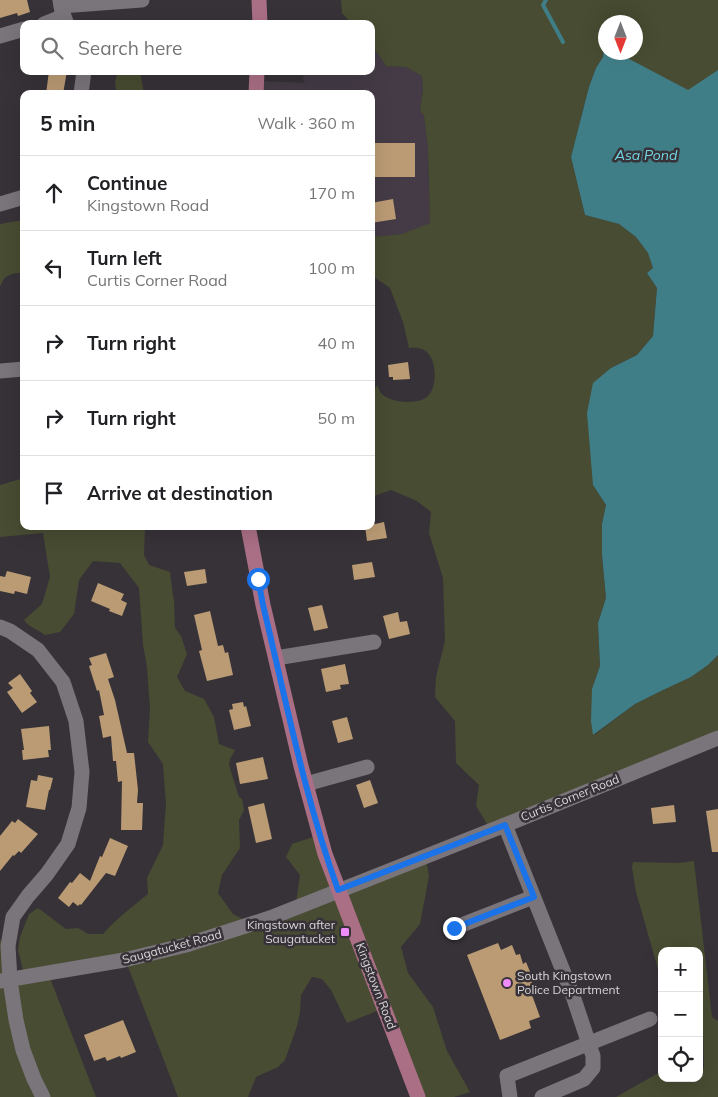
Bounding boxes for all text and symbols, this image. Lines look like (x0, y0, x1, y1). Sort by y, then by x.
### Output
north arrow (598, 15, 643, 60)
search box (20, 20, 375, 75)
icon: search (38, 34, 66, 62)
text: Search here (78, 36, 182, 60)
text: 5 min (40, 110, 95, 136)
text: Walk · 360 m (257, 113, 355, 133)
water label: Asa Pond (614, 146, 678, 164)
text: Continue (87, 171, 167, 195)
icon: ahead (40, 179, 68, 207)
text: 170 m (308, 183, 355, 203)
text: Kingstown Road (87, 195, 209, 215)
text: Turn left (87, 246, 162, 270)
icon: left (40, 254, 68, 282)
text: 100 m (308, 258, 355, 278)
text: Curtis Corner Road (87, 270, 227, 290)
icon: right (40, 329, 68, 357)
text: Turn right (87, 331, 176, 355)
text: 40 m (318, 333, 355, 353)
icon: right (40, 404, 68, 432)
text: Turn right (87, 406, 176, 430)
text: 50 m (318, 408, 355, 428)
icon: arrive (40, 479, 68, 507)
text: Arrive at destination (87, 481, 273, 505)
route start (247, 568, 270, 591)
street label: Curtis Corner Road (518, 771, 621, 824)
place label: Kingstown after Saugatucket (247, 917, 336, 946)
route end (443, 917, 466, 940)
street label: Saugatucket Road (120, 926, 223, 967)
marker: Kingstown after Saugatucket (339, 926, 351, 938)
street label: Kingstown Road (353, 940, 400, 1031)
map controls (658, 947, 703, 1082)
button: + (658, 947, 703, 992)
place label: South Kingstown Police Department (517, 968, 620, 997)
marker: South Kingstown Police Department (501, 977, 513, 989)
button: − (658, 992, 703, 1037)
button: locate (658, 1037, 703, 1082)

